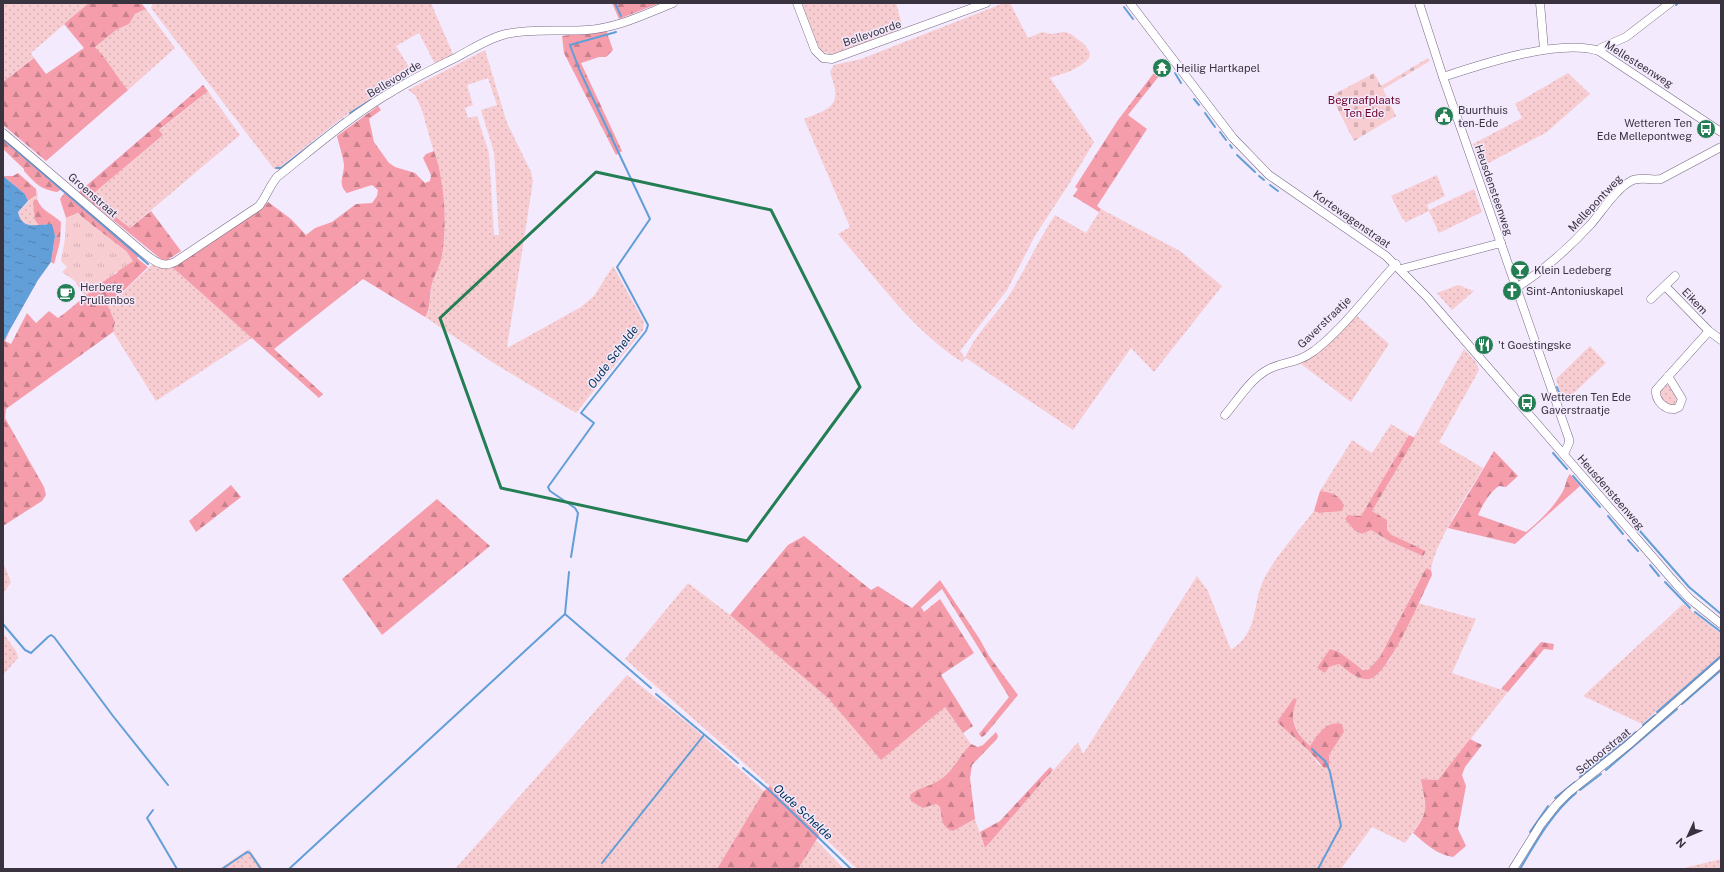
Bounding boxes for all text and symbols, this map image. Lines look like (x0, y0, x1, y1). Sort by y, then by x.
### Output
street label: Bellevoorde (841, 17, 903, 49)
street label: Mellesteenweg (1603, 38, 1675, 90)
temple icon: Heilig Hartkapel (1151, 57, 1173, 79)
street label: Bellevoorde (365, 58, 423, 100)
place label: Heilig Hartkapel (1176, 62, 1260, 74)
park label: Begraafplaats Ten Ede (1328, 94, 1401, 119)
place label: Buurthuis ten-Ede (1458, 104, 1508, 129)
public building icon: Buurthuis ten-Ede (1433, 105, 1455, 127)
place label: Wetteren Ten Ede Mellepontweg (1597, 117, 1692, 142)
bus stop icon: Wetteren Ten Ede Mellepontweg (1695, 118, 1717, 140)
street label: Heusdensteenweg (1473, 143, 1515, 237)
street label: Groenstraat (66, 170, 120, 220)
street label: Mellepontweg (1566, 172, 1624, 234)
street label: Kortewagenstraat (1311, 188, 1393, 250)
bar icon: Klein Ledeberg (1509, 259, 1531, 281)
place label: Klein Ledeberg (1534, 264, 1612, 276)
church icon: Sint-Antoniuskapel (1501, 280, 1523, 302)
place label: Herberg Prullenbos (80, 281, 135, 306)
cafe icon: Herberg Prullenbos (55, 282, 77, 304)
place label: Sint-Antoniuskapel (1526, 285, 1624, 297)
street label: Eikem (1680, 286, 1710, 316)
street label: Gaverstraatje (1295, 294, 1353, 350)
water label: Oude Schelde (585, 322, 642, 391)
restaurant icon: 't Goestingske (1473, 334, 1495, 356)
place label: 't Goestingske (1498, 339, 1571, 351)
place label: Wetteren Ten Ede Gaverstraatje (1541, 391, 1631, 416)
bus stop icon: Wetteren Ten Ede Gaverstraatje (1516, 392, 1538, 414)
street label: Heusdensteenweg (1575, 452, 1647, 532)
street label: Schoorstraat (1573, 725, 1633, 777)
water label: Oude Schelde (771, 781, 836, 843)
north arrow (1668, 816, 1708, 856)
text: N (1674, 836, 1688, 850)

